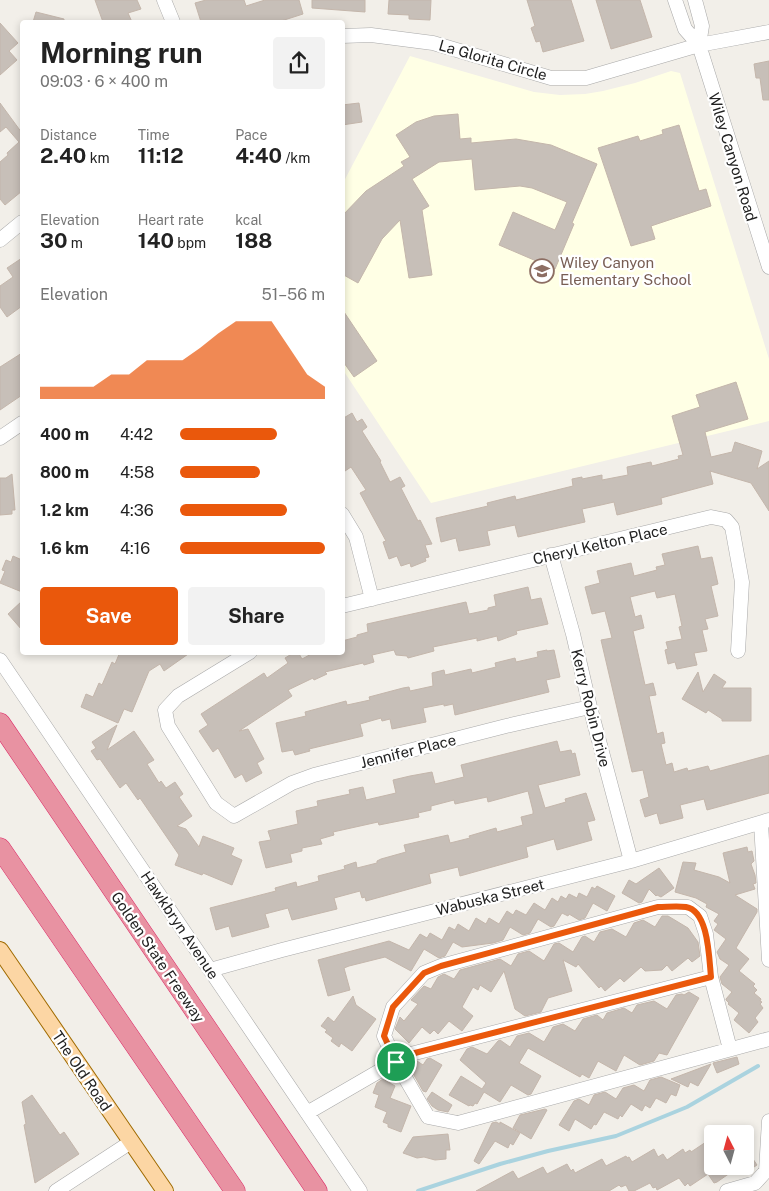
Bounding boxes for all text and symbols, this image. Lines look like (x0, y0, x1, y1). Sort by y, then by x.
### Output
text: Morning run (40, 36, 203, 69)
street label: La Glorita Circle (437, 36, 549, 84)
button: share (273, 37, 325, 89)
text: 09:03 · 6 × 400 m (40, 72, 168, 91)
street label: Wiley Canyon Road (705, 91, 761, 223)
text: Distance (40, 127, 97, 143)
text: Time (138, 127, 170, 143)
text: Pace (235, 127, 267, 143)
text: 2.40 (40, 143, 86, 168)
text: 11:12 (138, 143, 184, 168)
text: 4:40 (235, 143, 282, 168)
text: km (86, 150, 110, 166)
text: /km (282, 150, 310, 166)
text: Elevation (40, 212, 99, 228)
text: Heart rate (138, 212, 204, 228)
text: kcal (235, 212, 262, 228)
text: 30 (40, 228, 67, 253)
text: 140 (138, 228, 174, 253)
text: 188 (235, 228, 272, 253)
text: m (67, 235, 83, 251)
text: bpm (174, 235, 206, 251)
place label: Wiley Canyon Elementary School (560, 254, 692, 288)
school or university icon: Wiley Canyon Elementary School (529, 258, 555, 284)
text: Elevation (40, 285, 108, 304)
text: 51–56 m (261, 285, 325, 304)
text: 400 m (40, 425, 89, 444)
text: 4:42 (120, 425, 153, 444)
text: 800 m (40, 463, 89, 482)
text: 4:58 (120, 463, 154, 482)
text: 1.2 km (40, 501, 89, 520)
text: 4:36 (120, 501, 154, 520)
street label: Cheryl Kelton Place (531, 520, 669, 568)
text: 1.6 km (40, 539, 89, 558)
text: 4:16 (120, 539, 150, 558)
button: Save (40, 587, 178, 645)
button: Share (188, 587, 325, 645)
street label: Kerry Robin Drive (568, 647, 614, 769)
street label: Jennifer Place (358, 731, 458, 771)
street label: Hawkbryn Avenue (138, 868, 222, 982)
street label: Wabuska Street (434, 875, 546, 919)
street label: Golden State Freeway (108, 889, 208, 1025)
street label: The Old Road (49, 1028, 115, 1114)
pin (375, 1041, 417, 1083)
icon: arrive (382, 1048, 410, 1076)
north arrow (704, 1125, 754, 1175)
map controls (704, 1125, 754, 1175)

